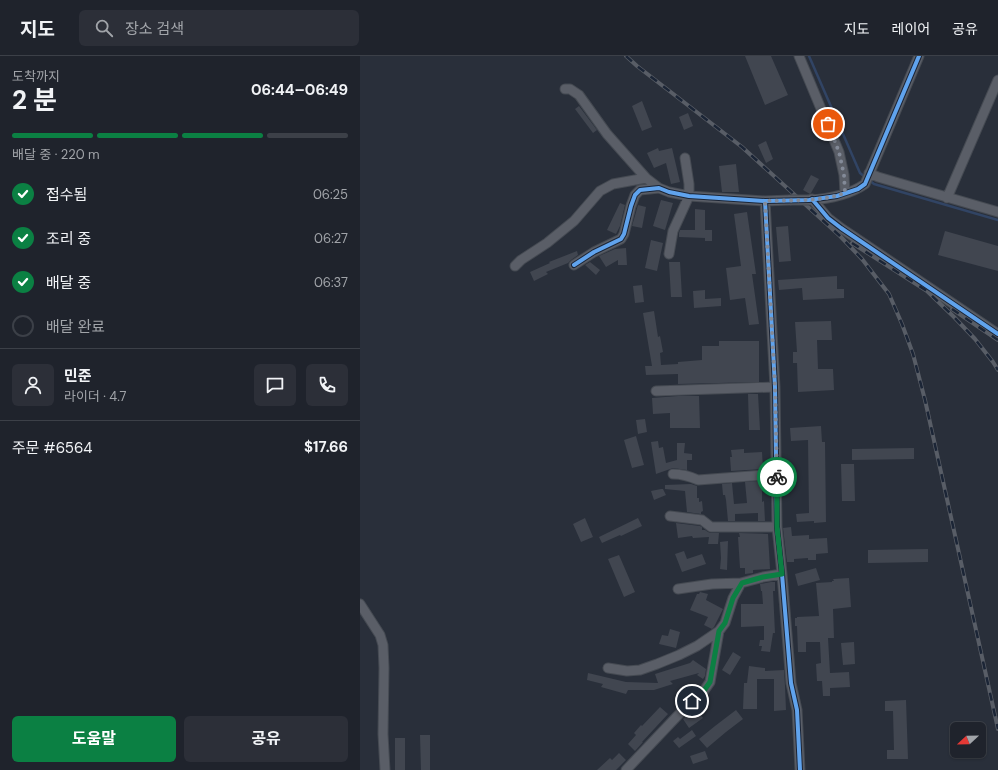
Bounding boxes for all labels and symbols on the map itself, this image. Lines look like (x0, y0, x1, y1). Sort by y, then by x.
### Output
pin (811, 107, 845, 141)
courier (757, 457, 797, 497)
pin (675, 684, 709, 718)
north arrow (950, 722, 986, 758)

